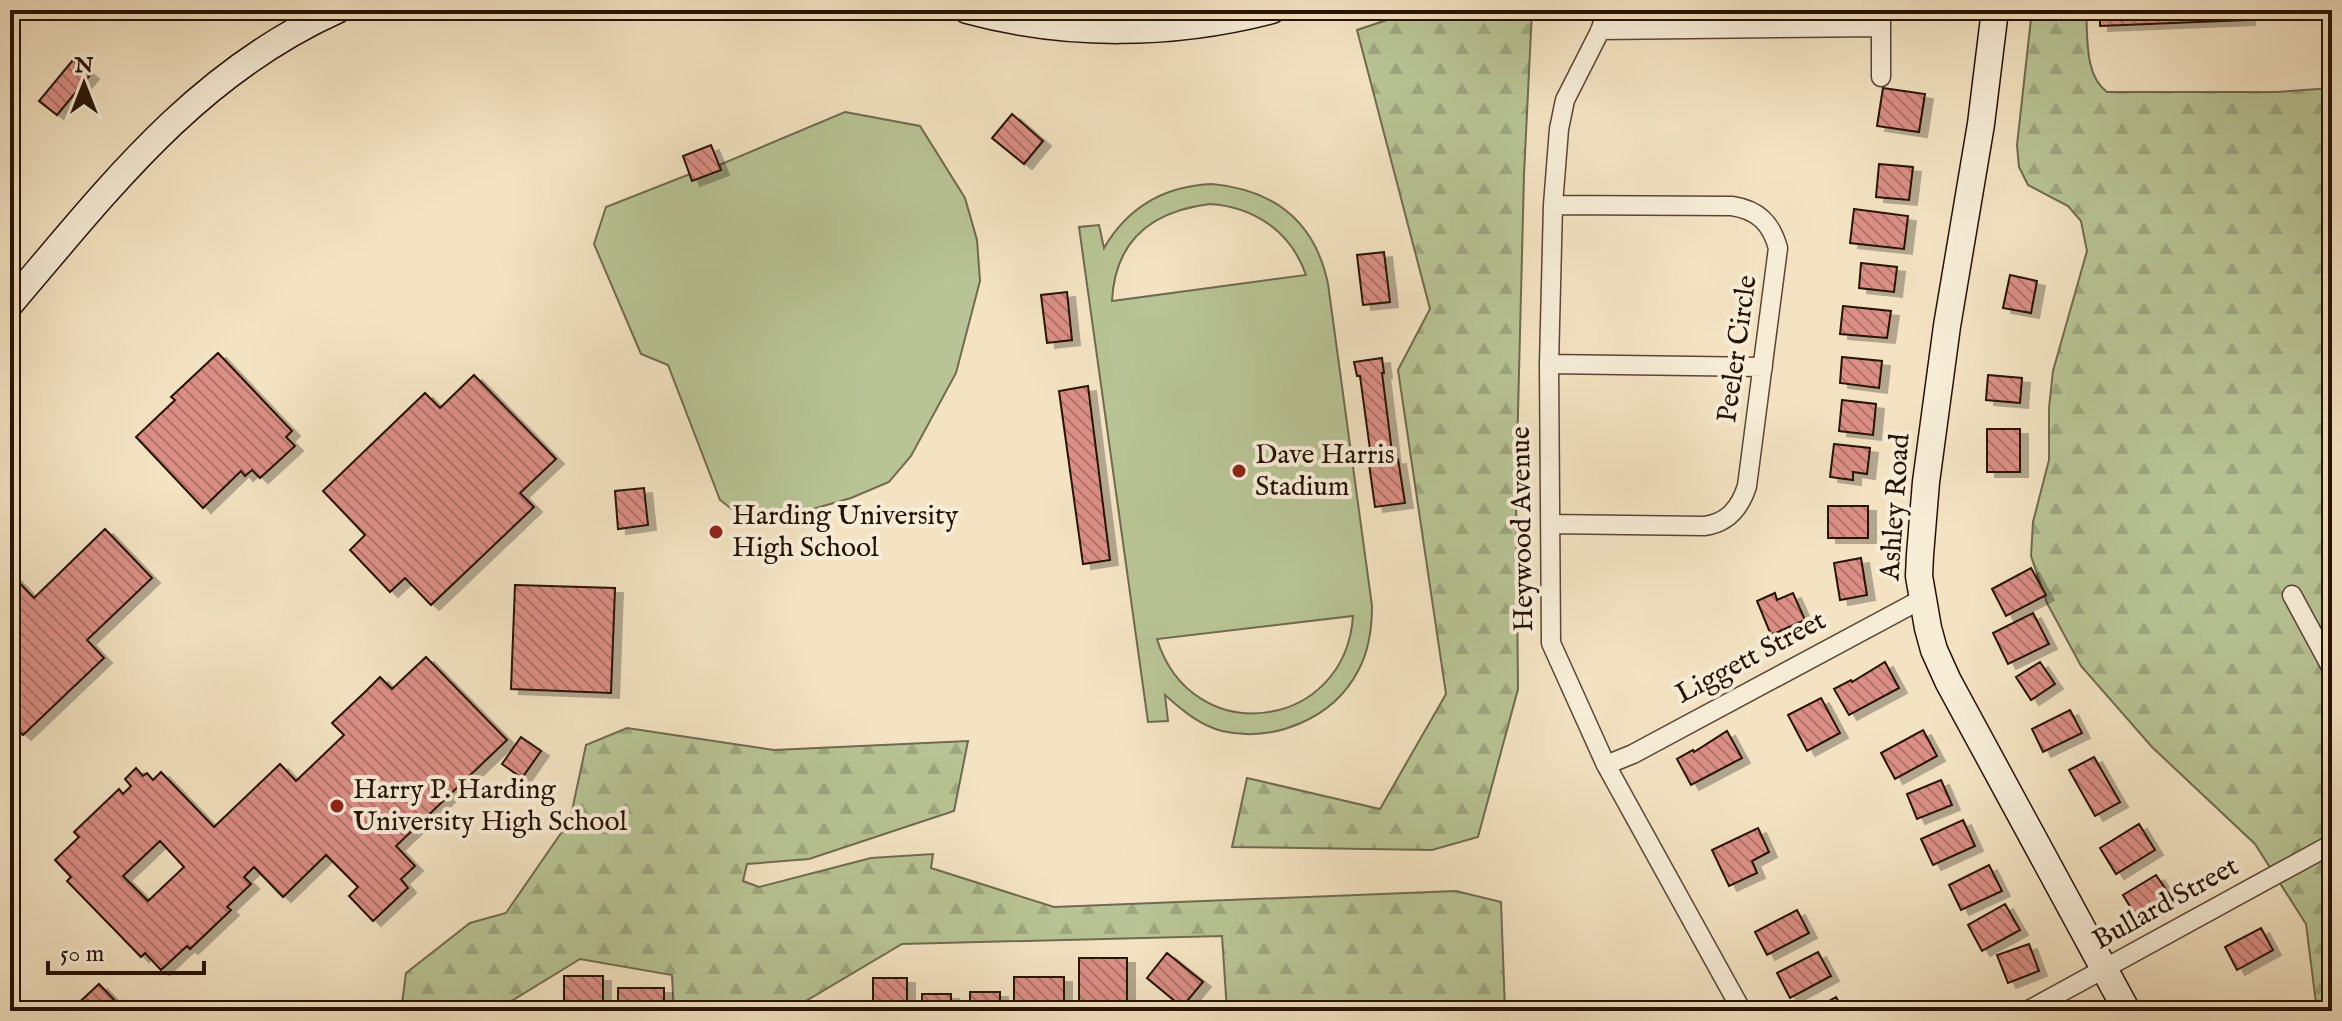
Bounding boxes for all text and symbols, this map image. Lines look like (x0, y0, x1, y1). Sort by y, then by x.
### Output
north arrow (44, 44, 124, 124)
text: N (73, 52, 94, 80)
street label: Peeler Circle (1710, 273, 1766, 425)
street label: Heywood Avenue (1504, 426, 1542, 632)
street label: Ashley Road (1873, 432, 1919, 583)
place label: Dave Harris Stadium (1255, 438, 1395, 505)
marker: Dave Harris Stadium (1230, 462, 1248, 480)
place label: Harding University High School (732, 499, 959, 566)
marker: Harding University High School (707, 523, 725, 541)
street label: Liggett Street (1670, 604, 1833, 712)
place label: Harry P. Harding University High School (353, 773, 627, 840)
marker: Harry P. Harding University High School (328, 797, 346, 815)
street label: Bullard Street (2087, 849, 2245, 958)
scale bar (48, 925, 204, 975)
text: 50 m (60, 939, 104, 970)

